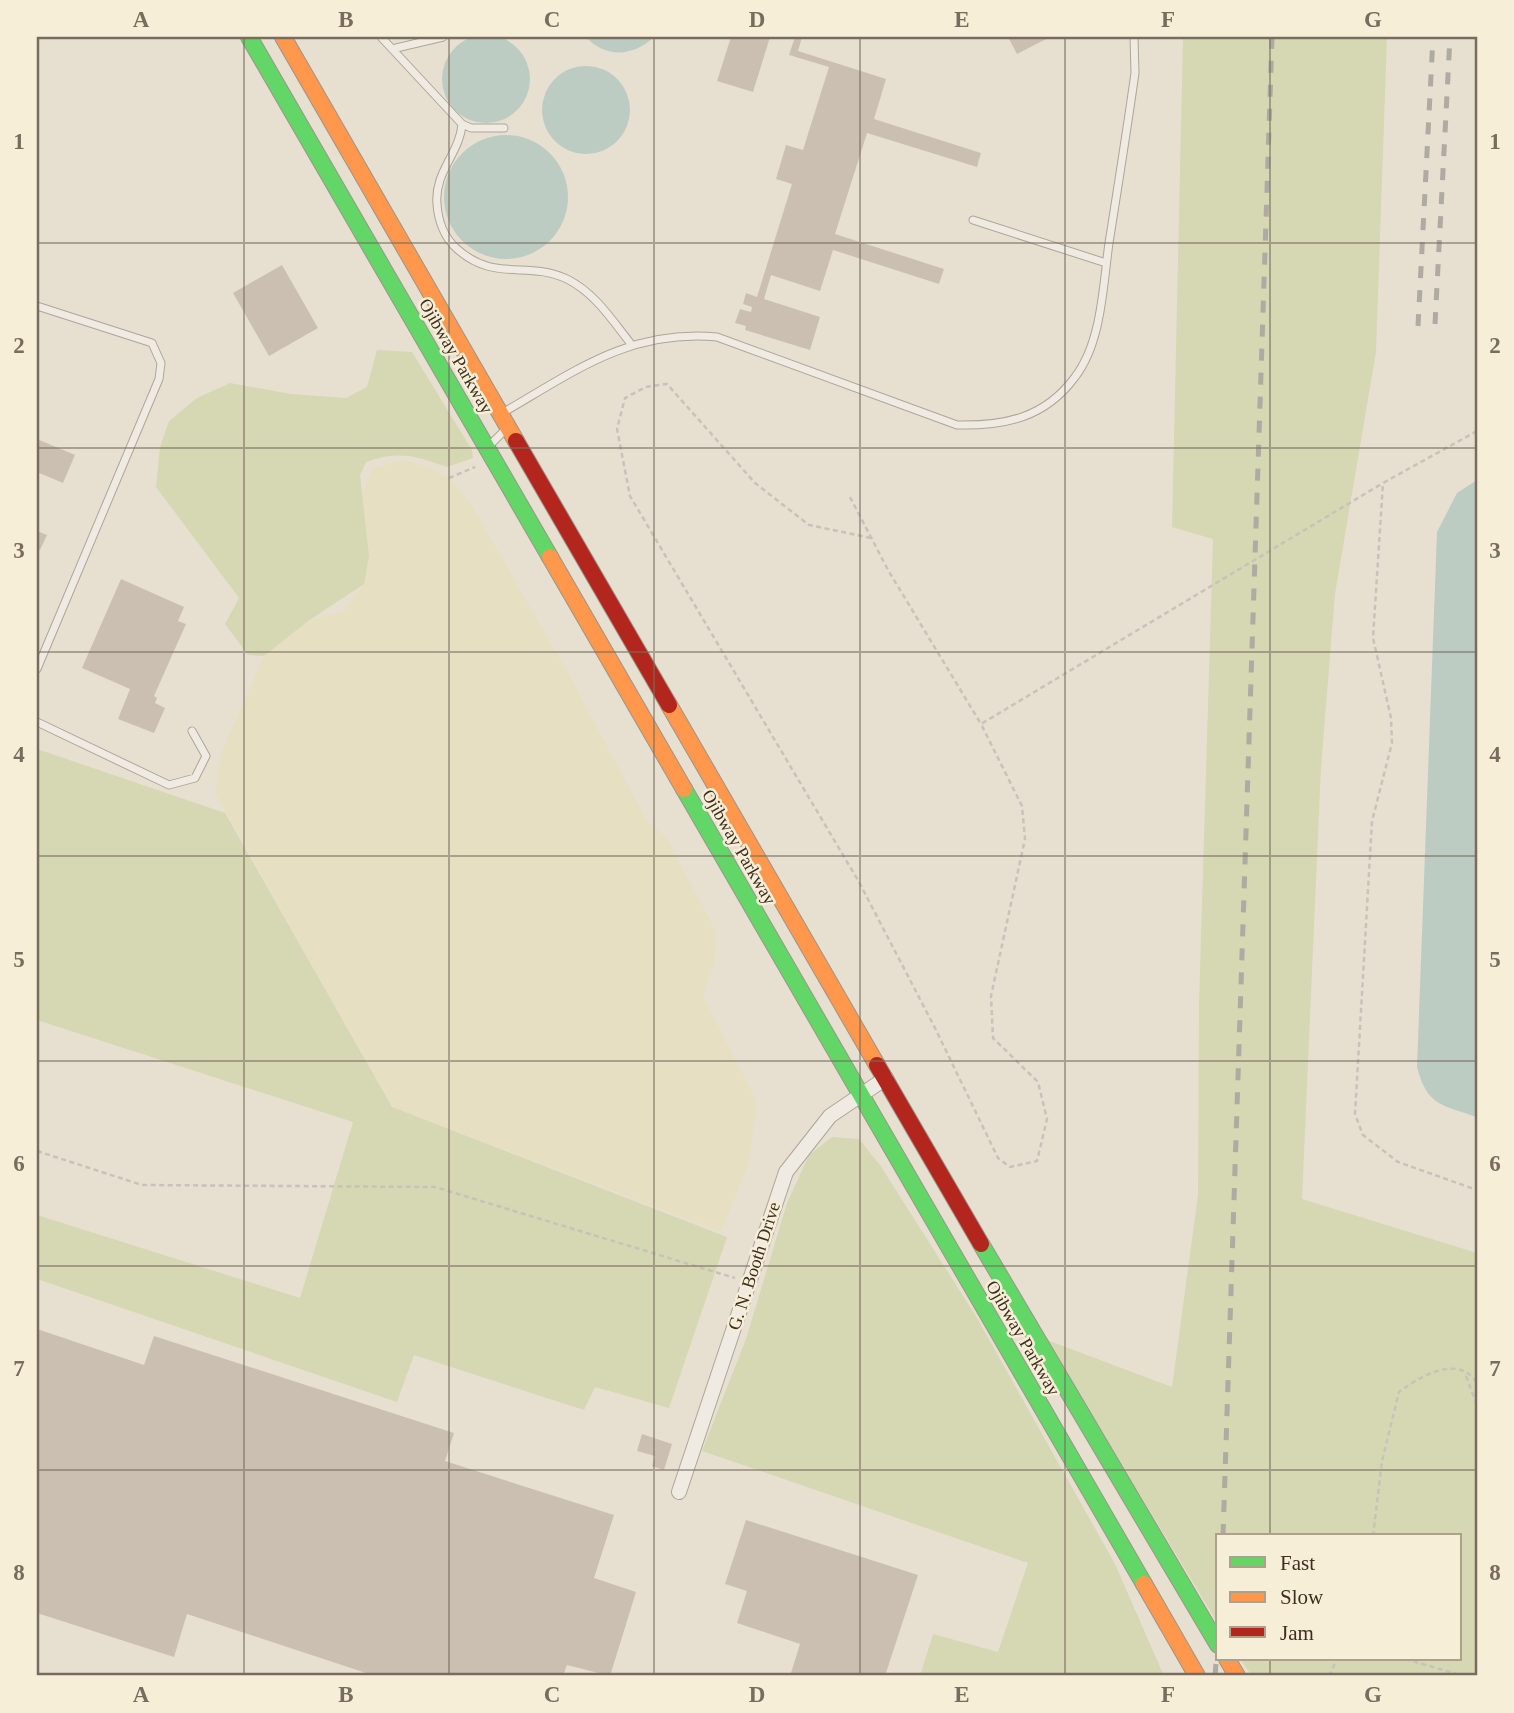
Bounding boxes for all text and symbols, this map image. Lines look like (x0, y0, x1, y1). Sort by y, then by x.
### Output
text: A (133, 7, 150, 32)
text: B (338, 7, 354, 32)
text: C (544, 7, 560, 32)
text: D (749, 7, 765, 32)
text: E (954, 7, 970, 32)
text: F (1161, 7, 1175, 32)
text: G (1364, 7, 1382, 32)
text: 1 (13, 129, 25, 154)
text: 1 (1489, 129, 1501, 154)
street label: Ojibway Parkway (415, 295, 497, 417)
text: 2 (13, 333, 25, 358)
text: 2 (1489, 333, 1501, 358)
text: 3 (13, 538, 25, 563)
text: 3 (1489, 538, 1501, 563)
text: 4 (13, 742, 25, 767)
text: 4 (1489, 742, 1501, 767)
street label: Ojibway Parkway (698, 786, 780, 908)
text: 5 (13, 947, 25, 972)
text: 5 (1489, 947, 1501, 972)
text: 6 (13, 1151, 25, 1176)
text: 6 (1489, 1151, 1501, 1176)
street label: G. N. Booth Drive (724, 1199, 784, 1333)
street label: Ojibway Parkway (982, 1277, 1064, 1399)
text: 7 (13, 1356, 25, 1381)
text: 7 (1489, 1356, 1501, 1381)
legend (1216, 1534, 1462, 1660)
text: Fast (1280, 1551, 1315, 1575)
text: 8 (13, 1560, 25, 1585)
text: 8 (1489, 1560, 1501, 1585)
text: Slow (1280, 1585, 1324, 1609)
text: Jam (1280, 1621, 1314, 1645)
text: A (133, 1682, 150, 1707)
text: B (338, 1682, 354, 1707)
text: C (544, 1682, 560, 1707)
text: D (749, 1682, 765, 1707)
text: E (954, 1682, 970, 1707)
text: F (1161, 1682, 1175, 1707)
text: G (1364, 1682, 1382, 1707)

